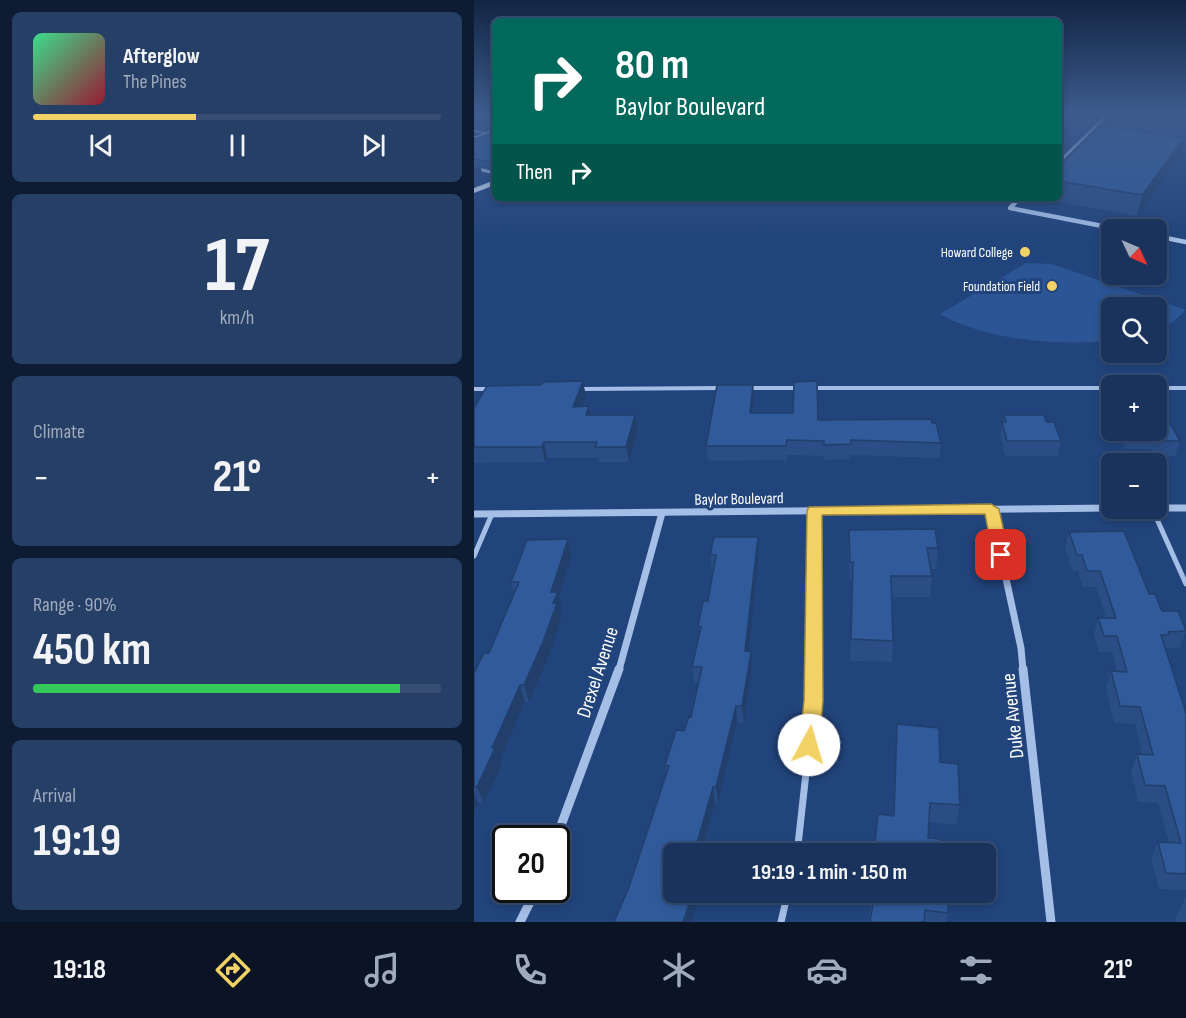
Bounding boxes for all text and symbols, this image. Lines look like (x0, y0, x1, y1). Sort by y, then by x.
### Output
text: 80 m (615, 40, 689, 91)
icon: right (516, 42, 594, 120)
text: Afterglow (123, 43, 200, 70)
text: The Pines (123, 70, 187, 94)
text: Baylor Boulevard (615, 91, 765, 123)
icon: previous (85, 129, 118, 162)
icon: pause (221, 129, 254, 162)
icon: next (357, 129, 390, 162)
icon: right (564, 156, 597, 189)
text: Then (516, 159, 552, 186)
north arrow (1101, 219, 1167, 285)
map controls (1101, 219, 1167, 519)
text: 17 (205, 220, 269, 313)
place label: Howard College (941, 244, 1013, 261)
marker: Howard College (1018, 245, 1032, 259)
place label: Foundation Field (963, 278, 1040, 295)
marker: Foundation Field (1045, 279, 1059, 293)
button: search (1101, 297, 1167, 363)
text: km/h (220, 306, 254, 330)
button: + (1101, 375, 1167, 441)
text: Climate (33, 420, 85, 444)
text: 21° (213, 450, 261, 505)
button: − (1101, 453, 1167, 519)
text: − (33, 458, 49, 498)
text: + (425, 458, 441, 498)
street label: Baylor Boulevard (694, 489, 784, 510)
pin (975, 529, 1026, 580)
icon: arrive (984, 538, 1017, 571)
text: Range · 90% (33, 593, 117, 617)
text: 450 km (33, 623, 151, 678)
street label: Drexel Avenue (572, 624, 624, 721)
street label: Duke Avenue (997, 672, 1029, 760)
position arrow (777, 713, 841, 777)
text: Arrival (33, 784, 76, 808)
text: 19:19 (33, 814, 121, 869)
speed limit sign: 20 (492, 825, 570, 903)
text: 19:19 · 1 min · 150 m (752, 859, 907, 886)
icon: directions (212, 949, 254, 991)
icon: music (361, 949, 403, 991)
icon: phone (509, 949, 551, 991)
icon: climate (658, 949, 700, 991)
icon: car (806, 949, 848, 991)
icon: filters (955, 949, 997, 991)
text: 19:18 (53, 954, 106, 986)
text: 21° (1103, 954, 1133, 986)

